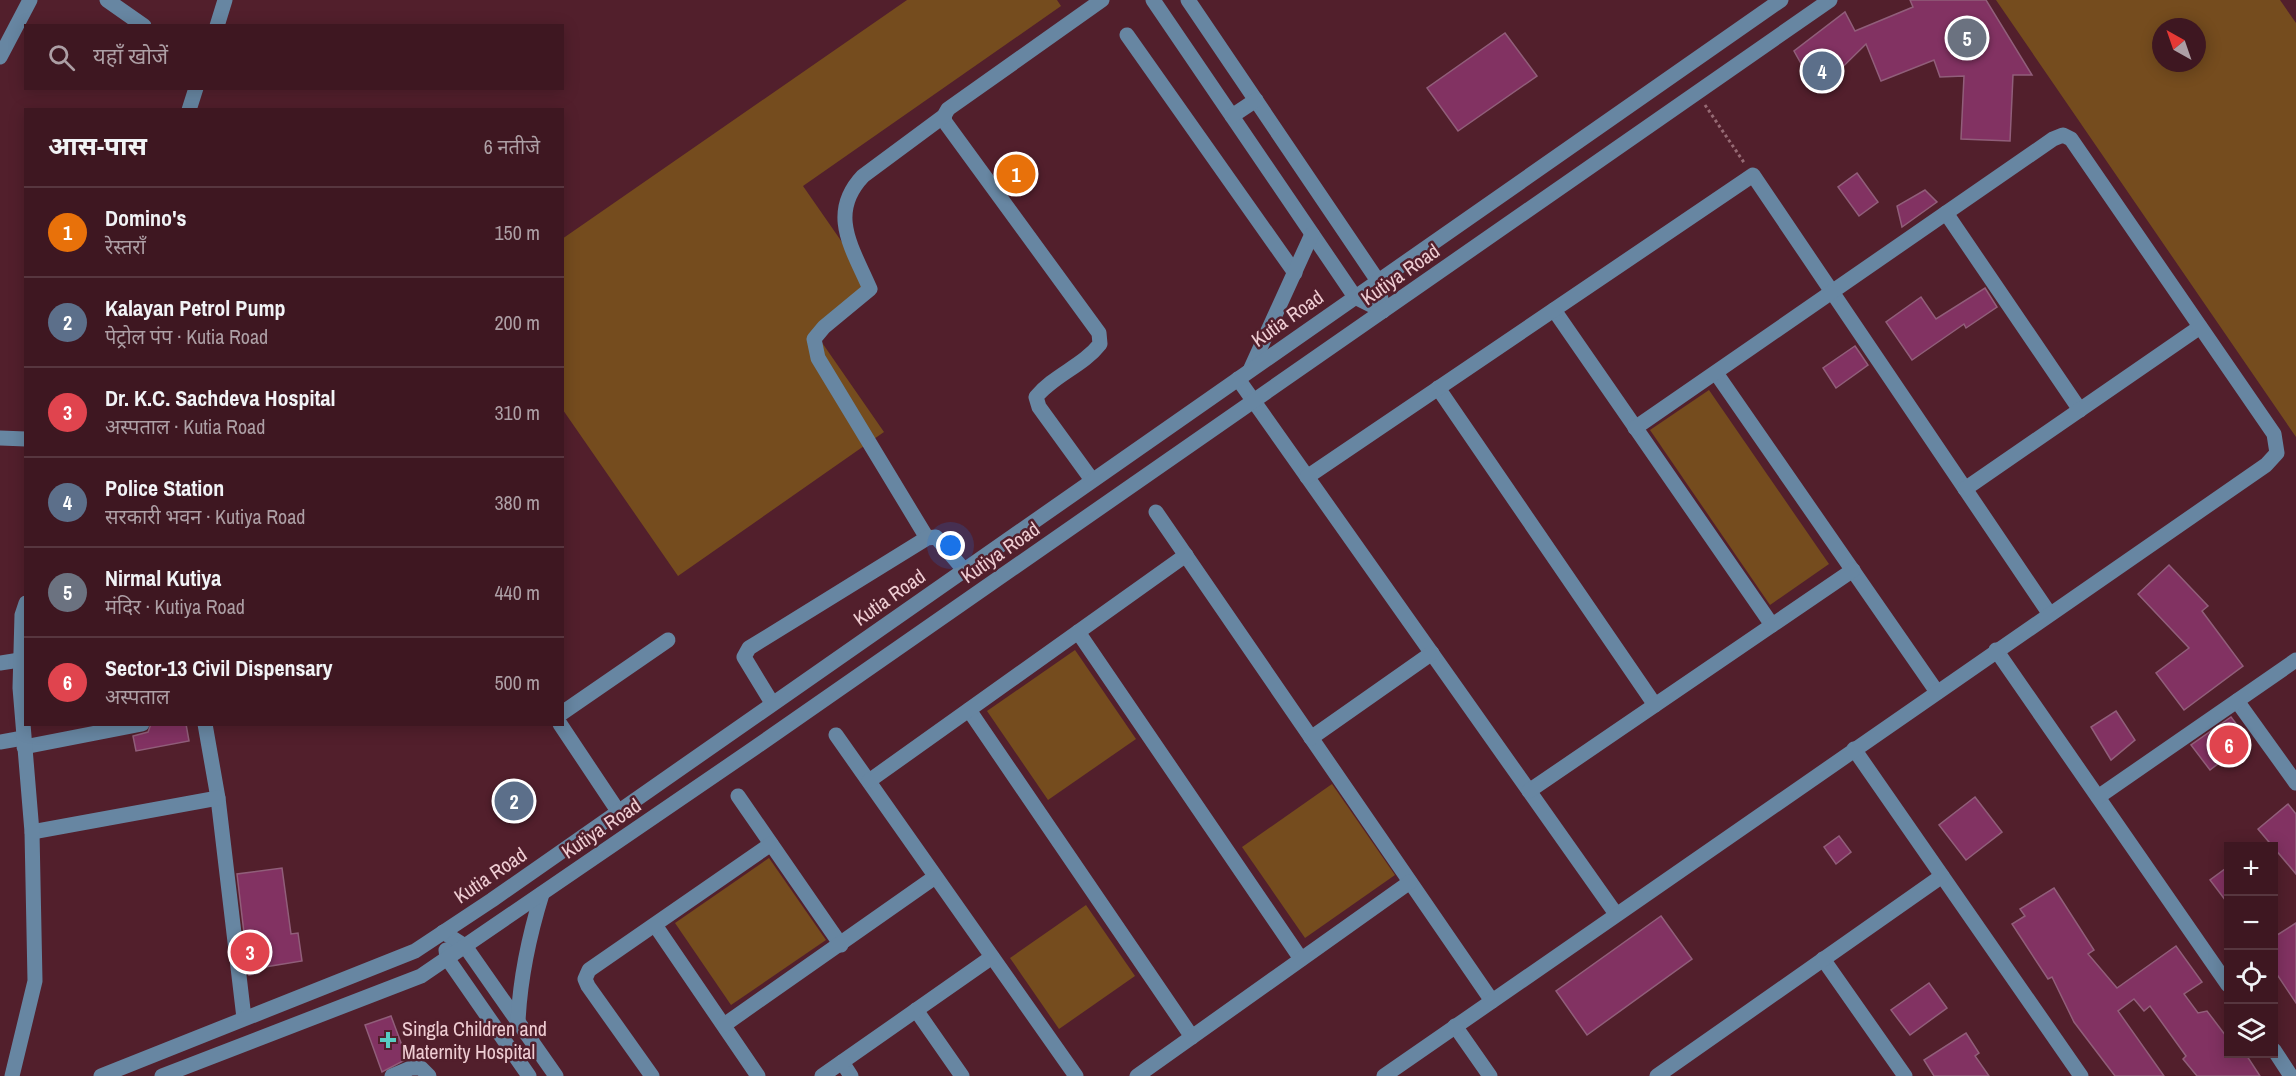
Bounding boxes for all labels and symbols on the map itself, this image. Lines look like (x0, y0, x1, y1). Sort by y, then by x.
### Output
pin: 5 (1948, 15, 1986, 60)
north arrow (2152, 18, 2206, 72)
pin: 4 (1802, 48, 1842, 94)
pin: 1 (996, 152, 1036, 196)
street label: Kutiya Road (1355, 237, 1445, 311)
street label: Kutia Road (1246, 283, 1328, 353)
street label: Kutiya Road (955, 515, 1045, 589)
your location (936, 531, 965, 560)
street label: Kutia Road (848, 562, 930, 632)
pin: 6 (2210, 722, 2248, 768)
pin: 2 (494, 778, 534, 824)
street label: Kutiya Road (556, 792, 646, 864)
street label: Kutia Road (448, 841, 532, 909)
pin: 3 (230, 930, 270, 974)
place label: Singla Children and Maternity Hospital (402, 1015, 547, 1065)
marker: Singla Children and Maternity Hospital (379, 1031, 397, 1049)

